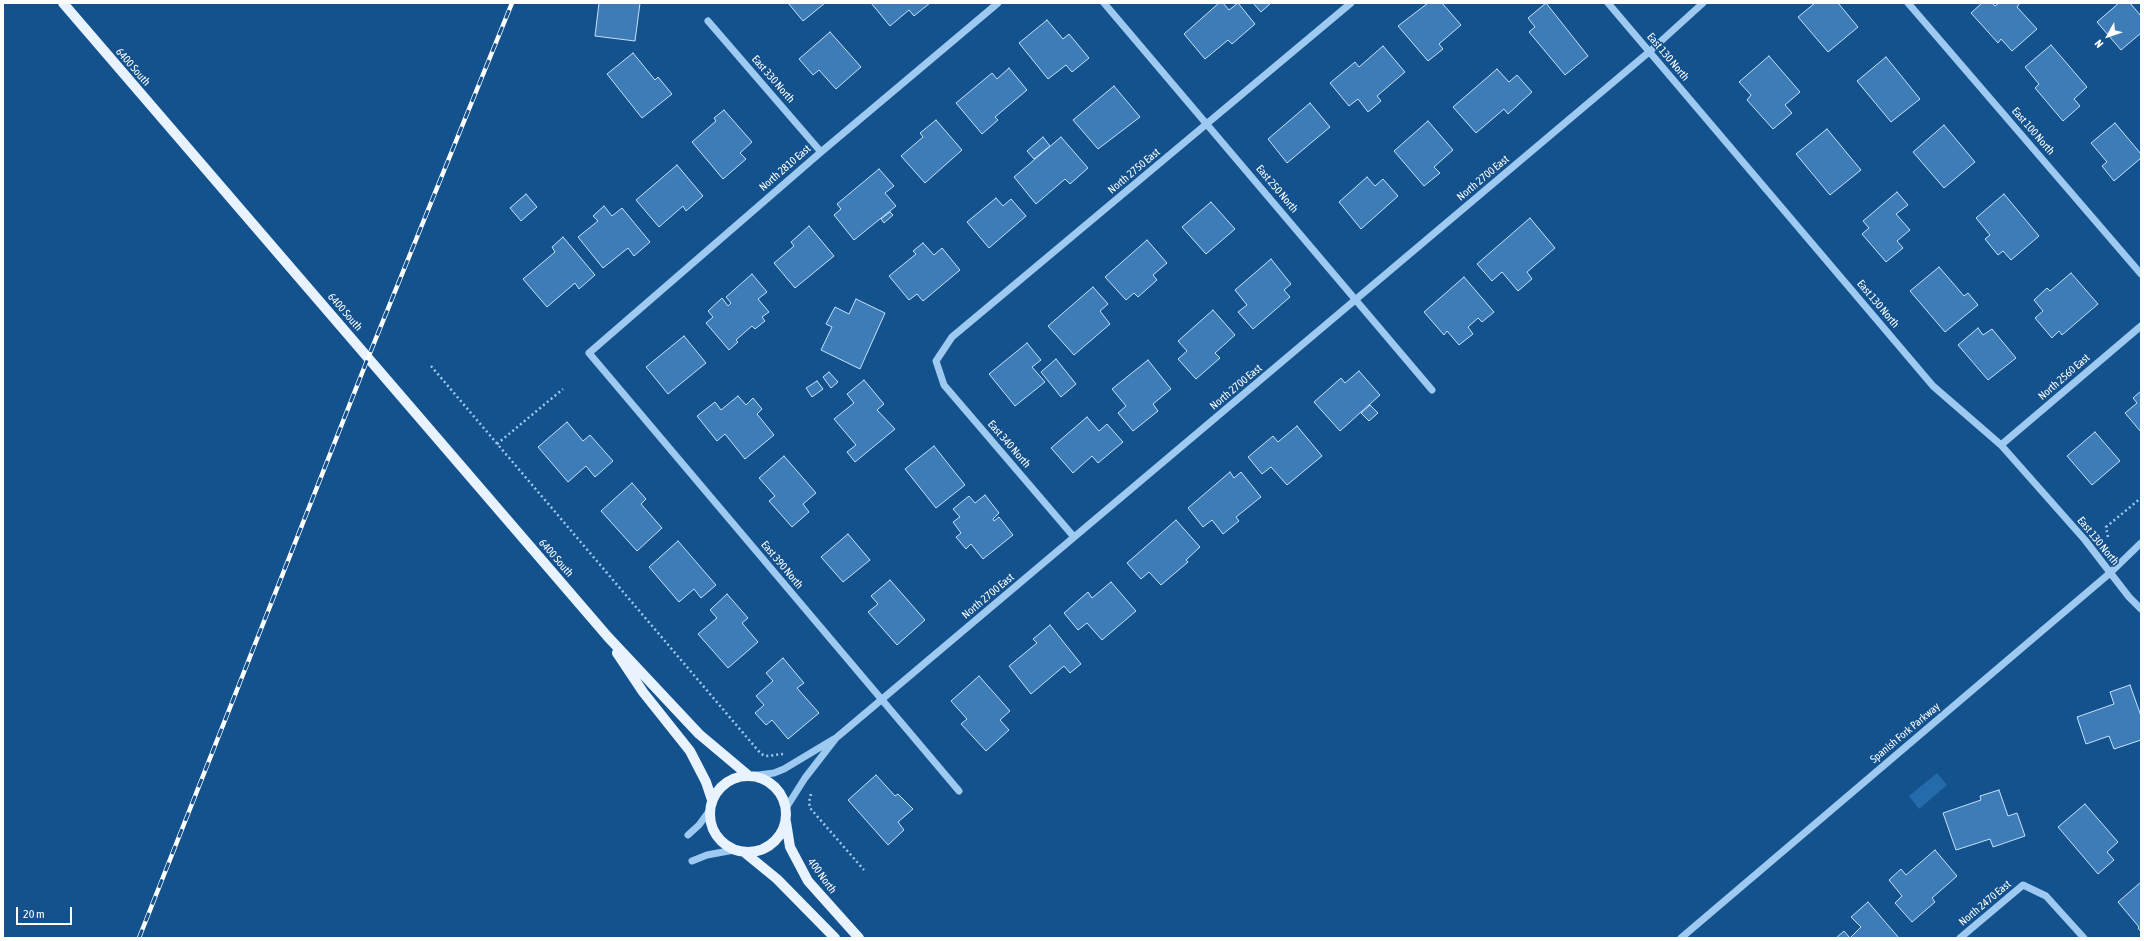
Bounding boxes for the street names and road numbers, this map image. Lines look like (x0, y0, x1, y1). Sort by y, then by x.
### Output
street label: East 130 North (1644, 30, 1692, 84)
street label: 6400 South (113, 45, 153, 89)
street label: East 330 North (749, 53, 797, 105)
street label: East 100 North (2009, 105, 2057, 157)
street label: North 2810 East (757, 142, 813, 194)
street label: North 2750 East (1105, 145, 1163, 197)
street label: North 2700 East (1454, 152, 1512, 204)
street label: East 250 North (1253, 162, 1301, 216)
street label: East 130 North (1854, 277, 1902, 331)
street label: 6400 South (325, 290, 365, 334)
street label: North 2560 East (2036, 351, 2092, 403)
street label: North 2700 East (1207, 361, 1265, 413)
street label: East 340 North (985, 418, 1033, 470)
street label: East 130 North (2074, 514, 2122, 568)
street label: 6400 South (536, 536, 576, 580)
street label: East 390 North (758, 538, 806, 592)
street label: North 2700 East (959, 570, 1017, 622)
street label: Spanish Fork Parkway (1867, 700, 1943, 766)
street label: 400 North (805, 856, 839, 896)
street label: North 2470 East (1956, 877, 2014, 929)

